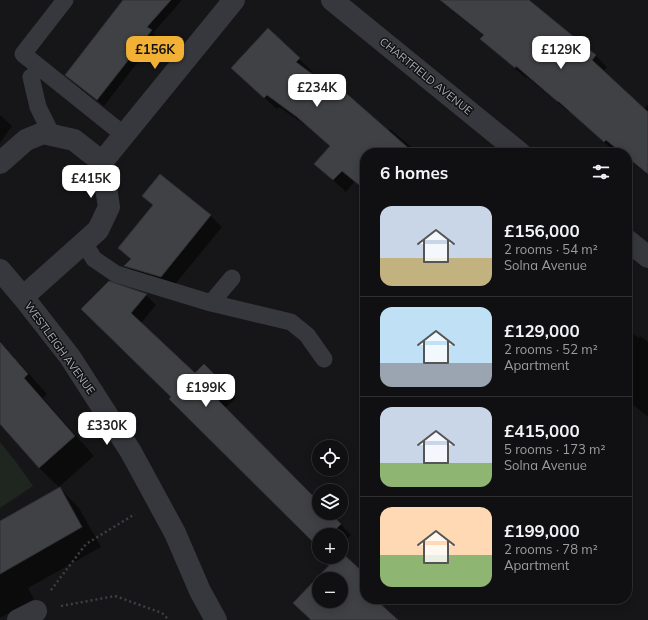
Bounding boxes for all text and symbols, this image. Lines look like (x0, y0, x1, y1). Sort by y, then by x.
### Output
street label: CHARTFIELD AVENUE (377, 34, 475, 118)
pin: £156K (127, 36, 183, 70)
pin: £129K (533, 36, 589, 70)
text: £156K (135, 41, 175, 57)
text: £129K (541, 41, 581, 57)
pin: £234K (289, 74, 345, 108)
text: £234K (297, 79, 337, 95)
icon: filters (590, 161, 612, 183)
text: 6 homes (380, 162, 448, 183)
pin: £415K (63, 165, 119, 199)
text: £415K (71, 170, 111, 186)
text: £156,000 (504, 220, 580, 241)
icon: home (412, 222, 460, 270)
text: 2 rooms · 54 m² (504, 241, 598, 257)
text: Solna Avenue (504, 257, 587, 273)
street label: WESTLEIGH AVENUE (22, 299, 98, 397)
text: £129,000 (504, 320, 580, 341)
icon: home (412, 323, 460, 371)
text: 2 rooms · 52 m² (504, 341, 598, 357)
text: Apartment (504, 357, 569, 373)
pin: £199K (178, 374, 234, 408)
text: £199K (186, 379, 226, 395)
pin: £330K (79, 412, 135, 446)
text: £330K (87, 417, 127, 433)
text: £415,000 (504, 420, 580, 441)
icon: home (412, 423, 460, 471)
map controls (312, 440, 348, 608)
button: locate (312, 440, 348, 476)
text: 5 rooms · 173 m² (504, 441, 605, 457)
text: Solna Avenue (504, 457, 587, 473)
button: layers (312, 484, 348, 520)
text: £199,000 (504, 520, 580, 541)
icon: home (412, 523, 460, 571)
button: + (312, 528, 348, 564)
text: 2 rooms · 78 m² (504, 541, 598, 557)
text: Apartment (504, 557, 569, 573)
button: − (312, 572, 348, 608)

